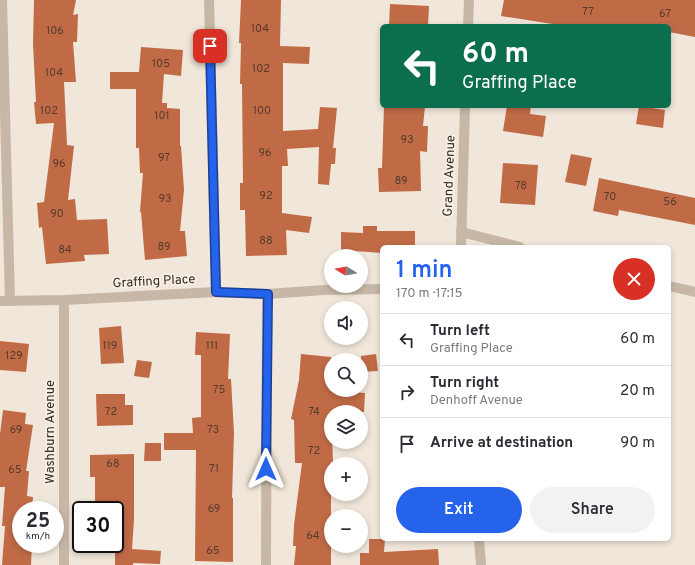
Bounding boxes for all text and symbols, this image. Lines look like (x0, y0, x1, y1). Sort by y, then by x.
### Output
house number: 77 (582, 5, 594, 19)
house number: 67 (659, 7, 671, 21)
house number: 104 (251, 22, 269, 36)
house number: 106 (46, 24, 64, 38)
pin (193, 29, 227, 63)
icon: arrive (199, 35, 221, 57)
text: 60 m (462, 37, 529, 73)
icon: left (396, 40, 448, 92)
house number: 105 (152, 57, 170, 71)
house number: 102 (252, 62, 270, 76)
house number: 104 (45, 66, 63, 80)
text: Graffing Place (462, 72, 577, 95)
house number: 102 (40, 104, 58, 118)
house number: 100 (253, 104, 271, 118)
house number: 101 (154, 109, 170, 123)
house number: 93 (400, 133, 414, 147)
street label: Grand Avenue (441, 135, 459, 217)
house number: 96 (258, 146, 272, 160)
house number: 97 (158, 151, 170, 165)
house number: 96 (52, 157, 66, 171)
house number: 89 (394, 174, 408, 188)
house number: 78 (515, 179, 527, 193)
house number: 92 (259, 189, 273, 203)
house number: 70 (604, 190, 616, 204)
house number: 93 (158, 192, 172, 206)
house number: 56 (663, 195, 677, 209)
house number: 90 (50, 207, 64, 221)
house number: 88 (259, 234, 273, 248)
house number: 89 (157, 240, 171, 254)
house number: 84 (58, 243, 72, 257)
north arrow (324, 249, 368, 293)
map controls (324, 249, 368, 553)
text: 1 min (396, 256, 453, 286)
button: close (613, 258, 655, 300)
street label: Graffing Place (112, 272, 196, 292)
text: 170 m · 17:15 (396, 286, 463, 302)
button: sound (324, 301, 368, 345)
text: Turn left (430, 322, 490, 341)
icon: left (396, 329, 418, 351)
text: 60 m (620, 330, 655, 349)
house number: 119 (103, 339, 117, 353)
house number: 111 (206, 339, 218, 353)
text: Graffing Place (430, 341, 513, 357)
house number: 129 (5, 349, 23, 363)
button: search (324, 353, 368, 397)
text: Turn right (430, 374, 499, 393)
street label: Washburn Avenue (43, 380, 59, 484)
icon: right (396, 381, 418, 403)
text: 20 m (620, 382, 655, 401)
house number: 75 (213, 383, 225, 397)
text: Denhoff Avenue (430, 393, 523, 409)
house number: 72 (105, 405, 117, 419)
house number: 74 (308, 405, 320, 419)
button: layers (324, 405, 368, 449)
house number: 69 (10, 423, 22, 437)
house number: 73 (207, 423, 219, 437)
icon: arrive (396, 433, 418, 455)
text: Arrive at destination (430, 434, 573, 453)
text: 90 m (620, 434, 655, 453)
house number: 72 (308, 444, 320, 458)
position arrow (245, 448, 287, 490)
house number: 68 (106, 457, 120, 471)
button: + (324, 457, 368, 501)
house number: 71 (209, 462, 219, 476)
house number: 65 (8, 463, 22, 477)
button: Exit (396, 487, 522, 533)
button: Share (530, 487, 655, 533)
speed limit sign: 30 (72, 501, 124, 553)
house number: 69 (208, 502, 220, 516)
text: 25 (26, 509, 50, 535)
button: − (324, 509, 368, 553)
house number: 64 (306, 529, 320, 543)
text: km/h (26, 530, 50, 543)
house number: 65 (206, 544, 220, 558)

